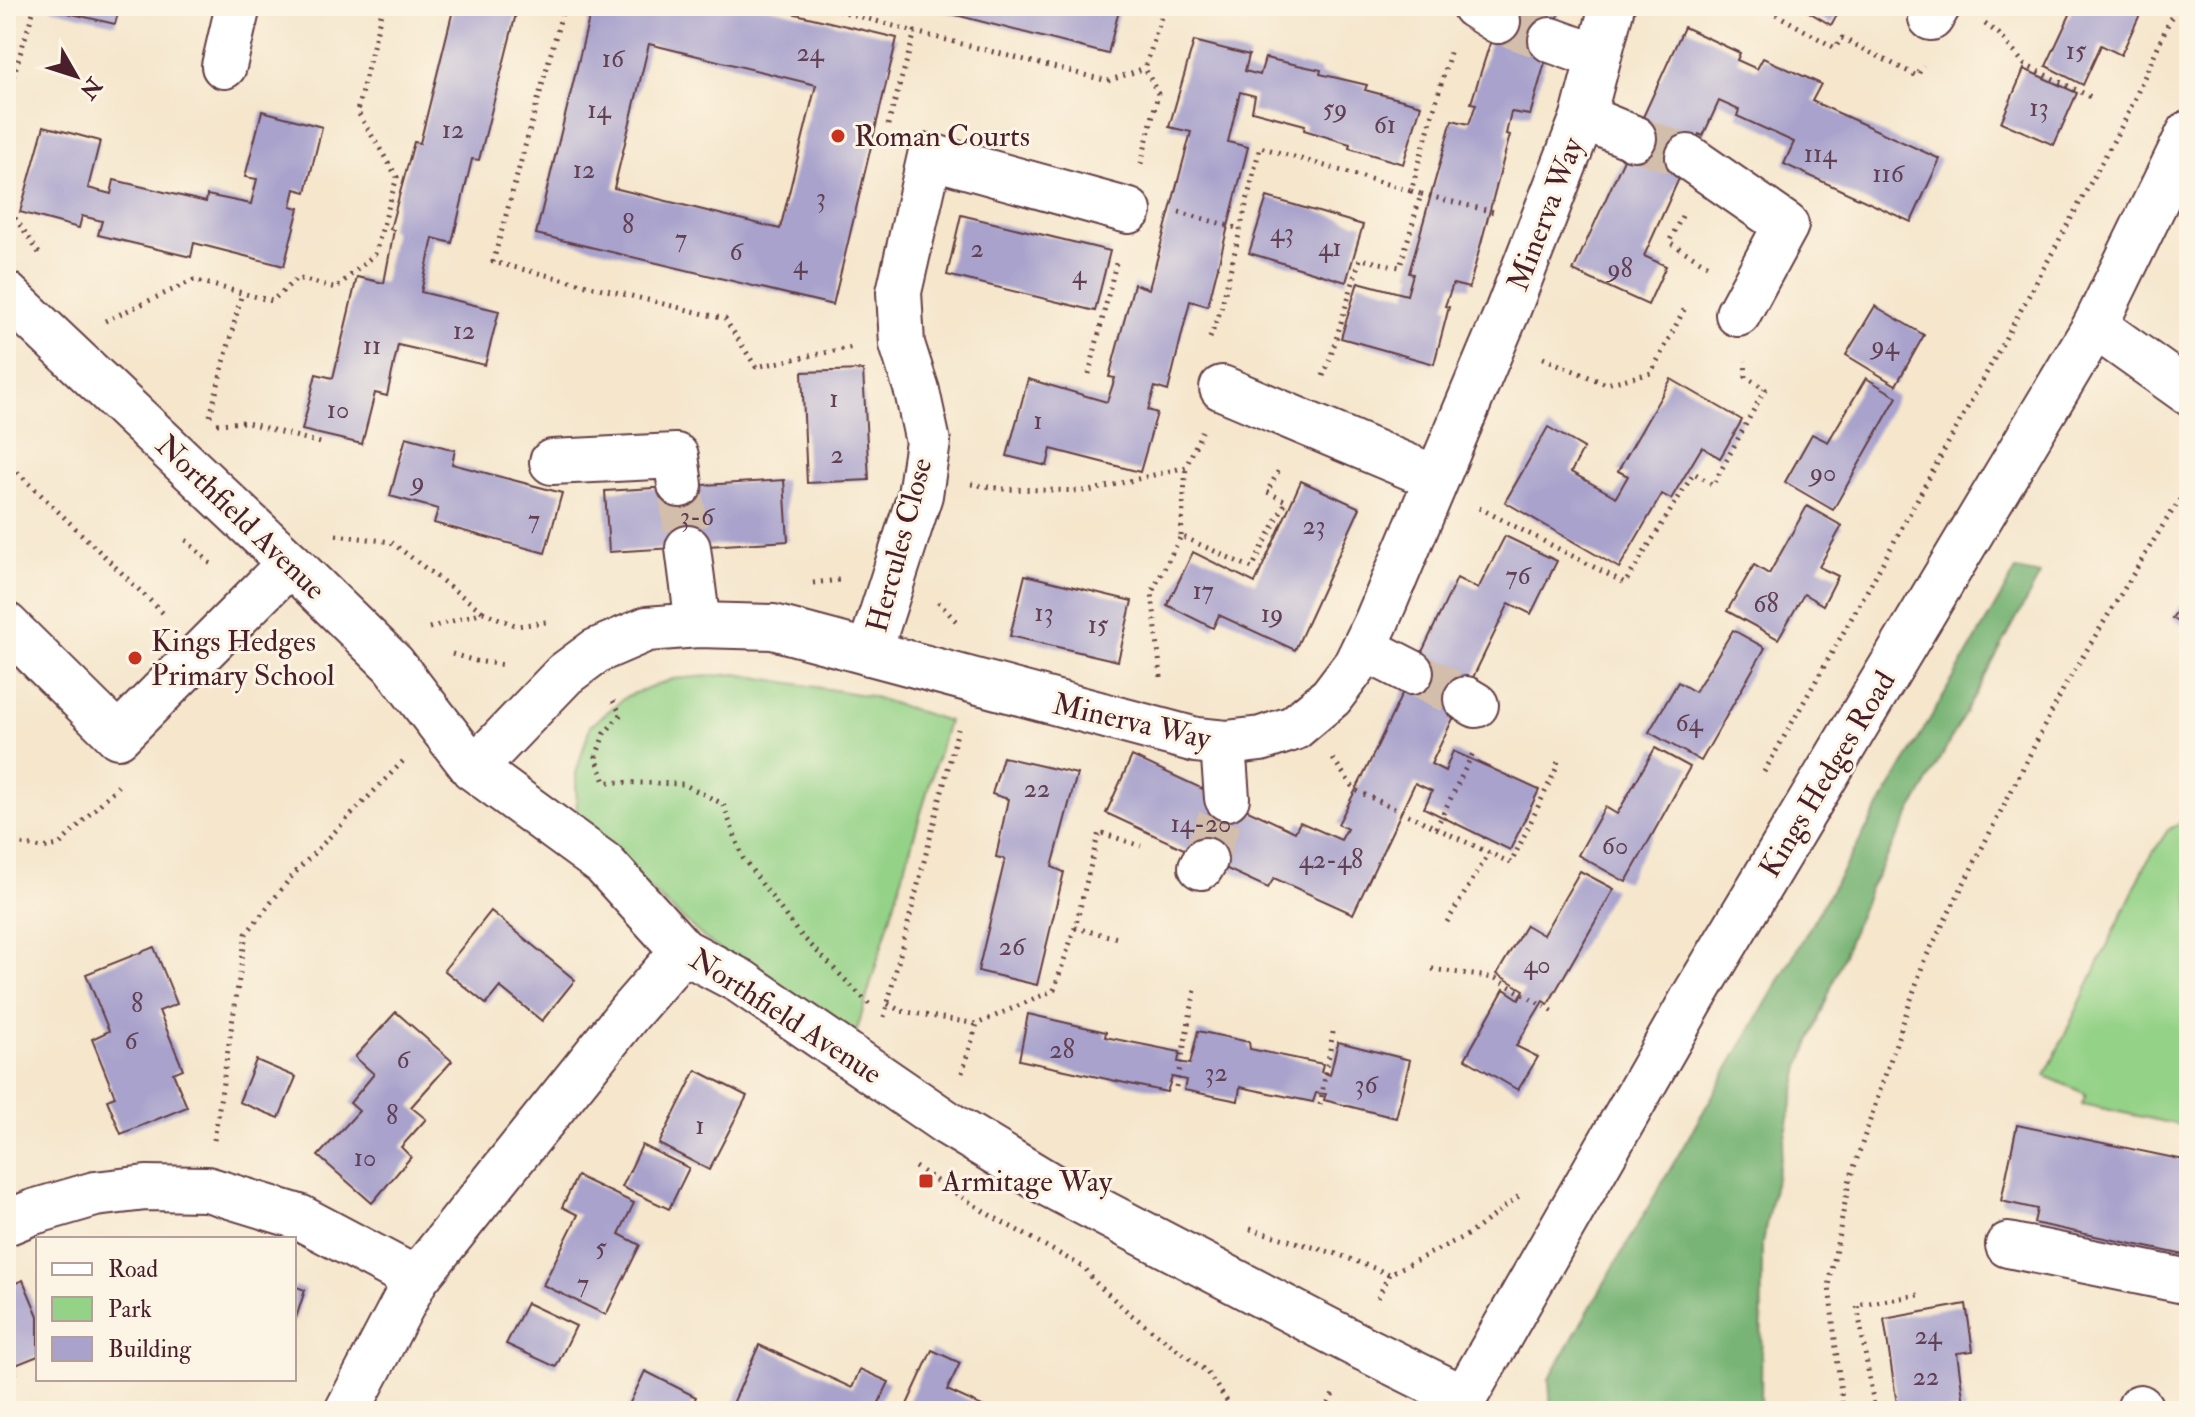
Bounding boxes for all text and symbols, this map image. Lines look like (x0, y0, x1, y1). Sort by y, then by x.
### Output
house number: 15 (2066, 35, 2087, 67)
north arrow (36, 36, 116, 116)
house number: 24 (796, 37, 825, 69)
house number: 16 (602, 43, 626, 75)
text: N (73, 71, 108, 105)
house number: 13 (2029, 92, 2049, 124)
house number: 59 (1323, 93, 1347, 125)
house number: 14 (587, 94, 612, 126)
house number: 61 (1374, 109, 1396, 141)
house number: 12 (442, 114, 464, 146)
place label: Roman Courts (854, 118, 1030, 155)
marker: Roman Courts (829, 127, 847, 145)
street label: Minerva Way (1499, 132, 1592, 296)
house number: 114 (1804, 138, 1837, 170)
house number: 12 (573, 154, 595, 186)
house number: 116 (1872, 158, 1906, 190)
house number: 3 (816, 182, 826, 214)
house number: 8 (622, 209, 634, 241)
house number: 43 (1270, 217, 1294, 249)
house number: 7 (675, 223, 687, 255)
house number: 41 (1318, 232, 1342, 264)
house number: 2 (970, 233, 984, 265)
house number: 6 (729, 236, 744, 268)
house number: 4 (793, 249, 808, 281)
house number: 98 (1605, 253, 1633, 285)
house number: 4 (1072, 259, 1087, 291)
house number: 12 (453, 315, 475, 347)
house number: 11 (363, 330, 381, 362)
house number: 94 (1869, 330, 1900, 362)
house number: 1 (829, 383, 839, 415)
house number: 10 (327, 394, 349, 426)
house number: 1 (1033, 405, 1043, 437)
street label: Northfield Avenue (148, 427, 333, 608)
house number: 2 (830, 439, 844, 471)
street label: Hercules Close (858, 454, 941, 636)
house number: 90 (1808, 457, 1836, 489)
house number: 9 (409, 466, 425, 498)
house number: 3-6 (680, 501, 716, 533)
house number: 7 (528, 504, 540, 536)
house number: 23 (1302, 510, 1326, 542)
house number: 76 (1505, 560, 1532, 592)
house number: 17 (1192, 575, 1214, 607)
house number: 68 (1753, 588, 1779, 620)
house number: 13 (1034, 597, 1054, 629)
house number: 19 (1261, 598, 1283, 630)
house number: 15 (1088, 609, 1109, 641)
place label: Kings Hedges Primary School (151, 623, 335, 694)
marker: Kings Hedges Primary School (126, 649, 144, 667)
street label: Kings Hedges Road (1751, 664, 1904, 884)
street label: Minerva Way (1049, 685, 1215, 758)
house number: 64 (1675, 707, 1704, 739)
house number: 22 (1024, 773, 1050, 805)
house number: 14-20 (1171, 808, 1231, 840)
house number: 60 (1602, 830, 1628, 862)
house number: 42-48 (1299, 844, 1363, 876)
house number: 26 (999, 931, 1027, 963)
street label: Northfield Avenue (683, 941, 889, 1092)
house number: 40 (1523, 949, 1551, 981)
house number: 8 (131, 988, 143, 1020)
house number: 6 (124, 1025, 139, 1057)
house number: 28 (1049, 1034, 1075, 1066)
house number: 6 (396, 1044, 411, 1076)
house number: 32 (1204, 1057, 1228, 1089)
house number: 36 (1354, 1069, 1379, 1101)
house number: 8 (386, 1100, 398, 1132)
house number: 1 (695, 1110, 705, 1142)
house number: 10 (354, 1142, 376, 1174)
place label: Armitage Way (941, 1163, 1113, 1200)
marker: Armitage Way (917, 1172, 935, 1190)
house number: 5 (595, 1232, 607, 1264)
legend (36, 1237, 296, 1381)
text: Road (108, 1254, 158, 1285)
house number: 7 (577, 1268, 589, 1300)
text: Park (108, 1294, 152, 1325)
house number: 24 (1914, 1320, 1943, 1352)
text: Building (108, 1334, 192, 1365)
house number: 22 (1913, 1361, 1939, 1393)

